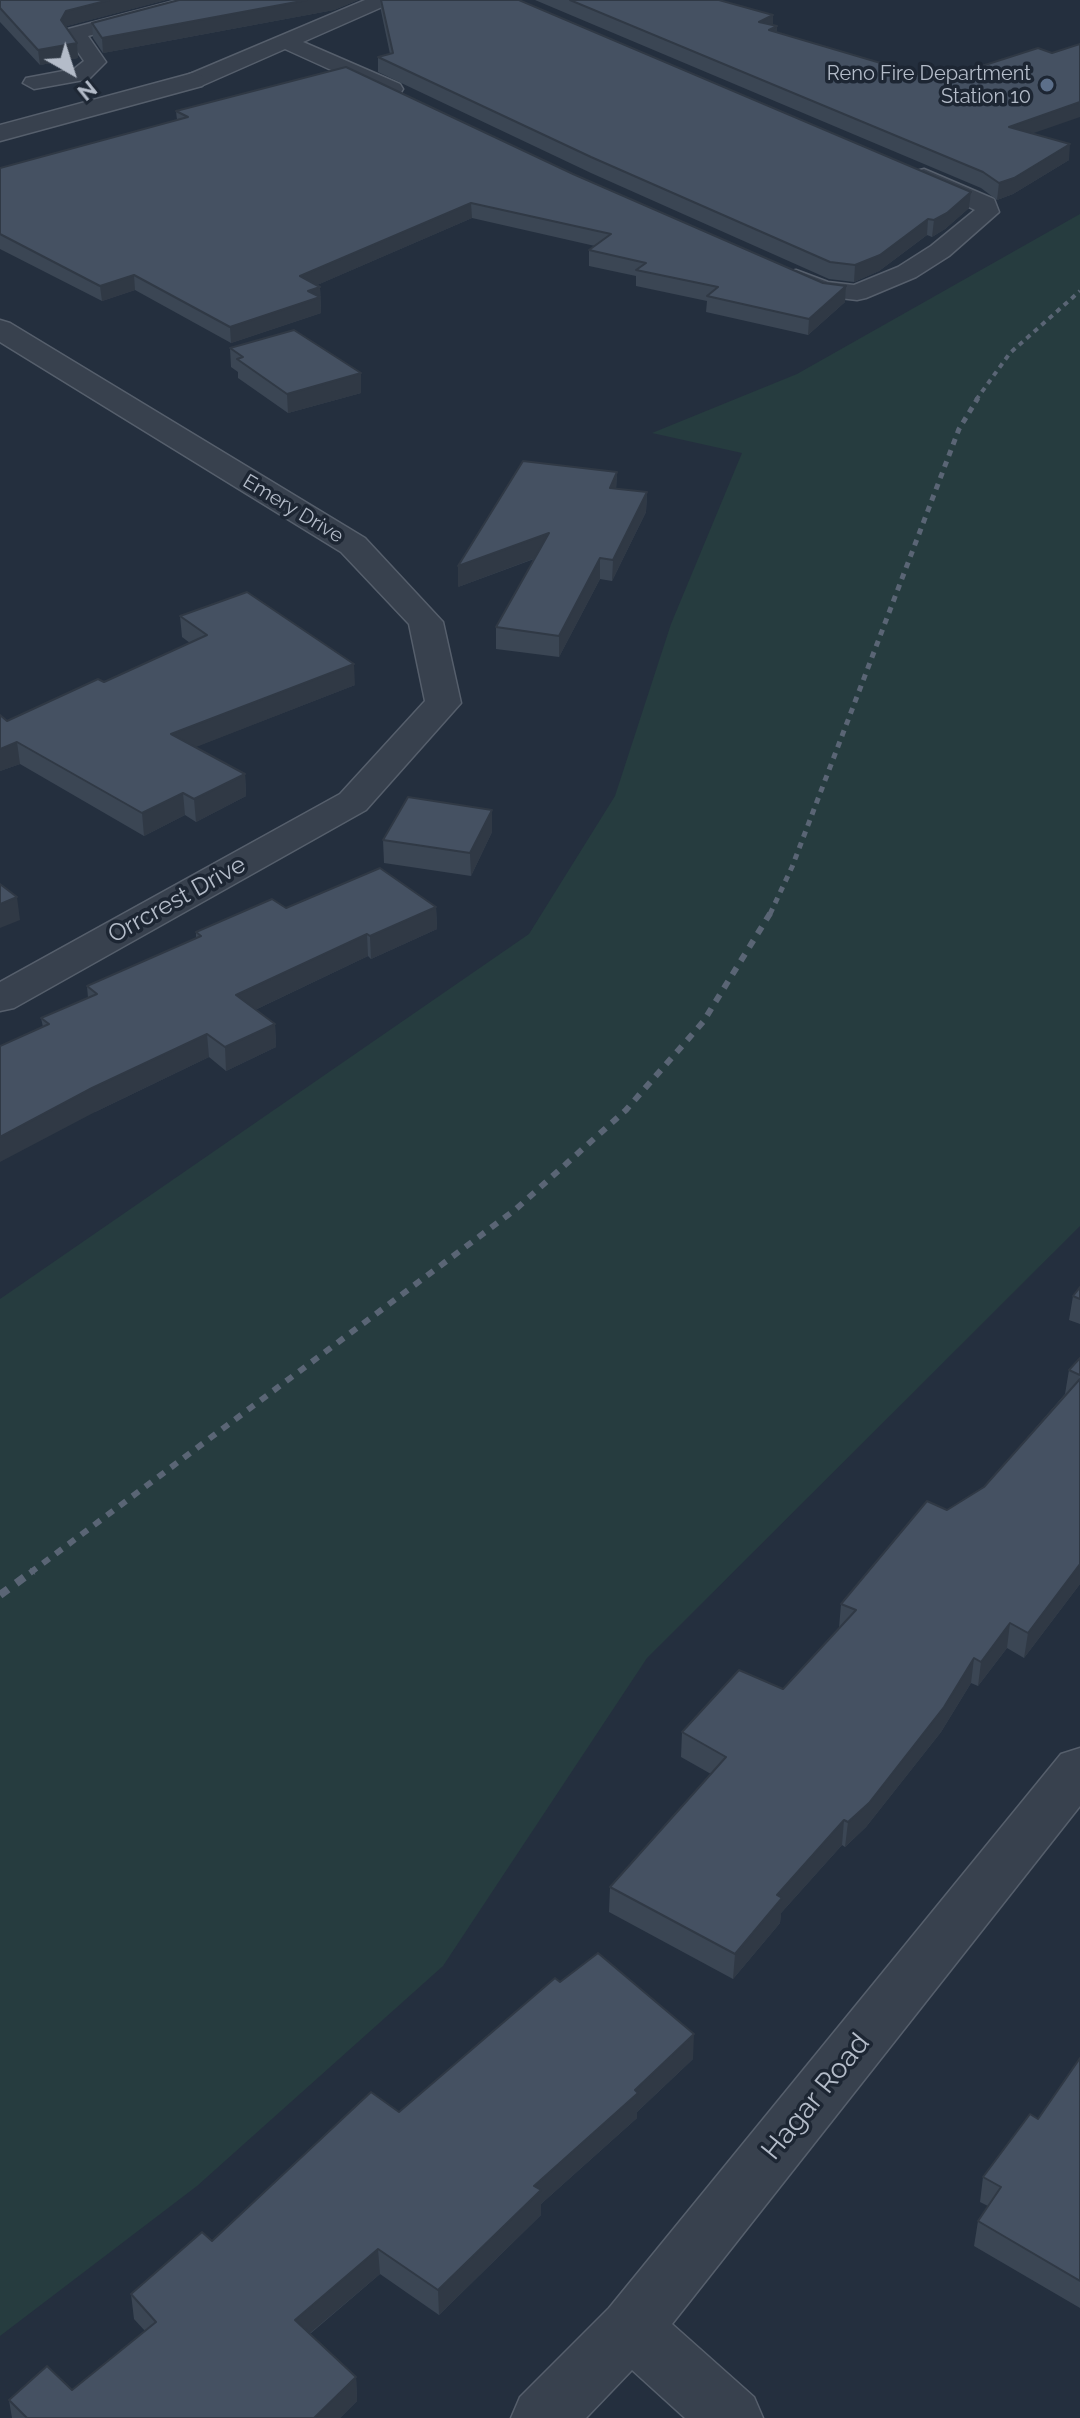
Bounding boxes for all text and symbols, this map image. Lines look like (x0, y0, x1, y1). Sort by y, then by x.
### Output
north arrow (32, 32, 112, 112)
place label: Reno Fire Department Station 10 (827, 62, 1031, 109)
text: N (72, 75, 102, 106)
marker: Reno Fire Department Station 10 (1038, 76, 1056, 94)
street label: Emery Drive (238, 470, 348, 548)
street label: Orrcrest Drive (103, 850, 251, 950)
street label: Hagar Road (755, 2027, 877, 2167)

